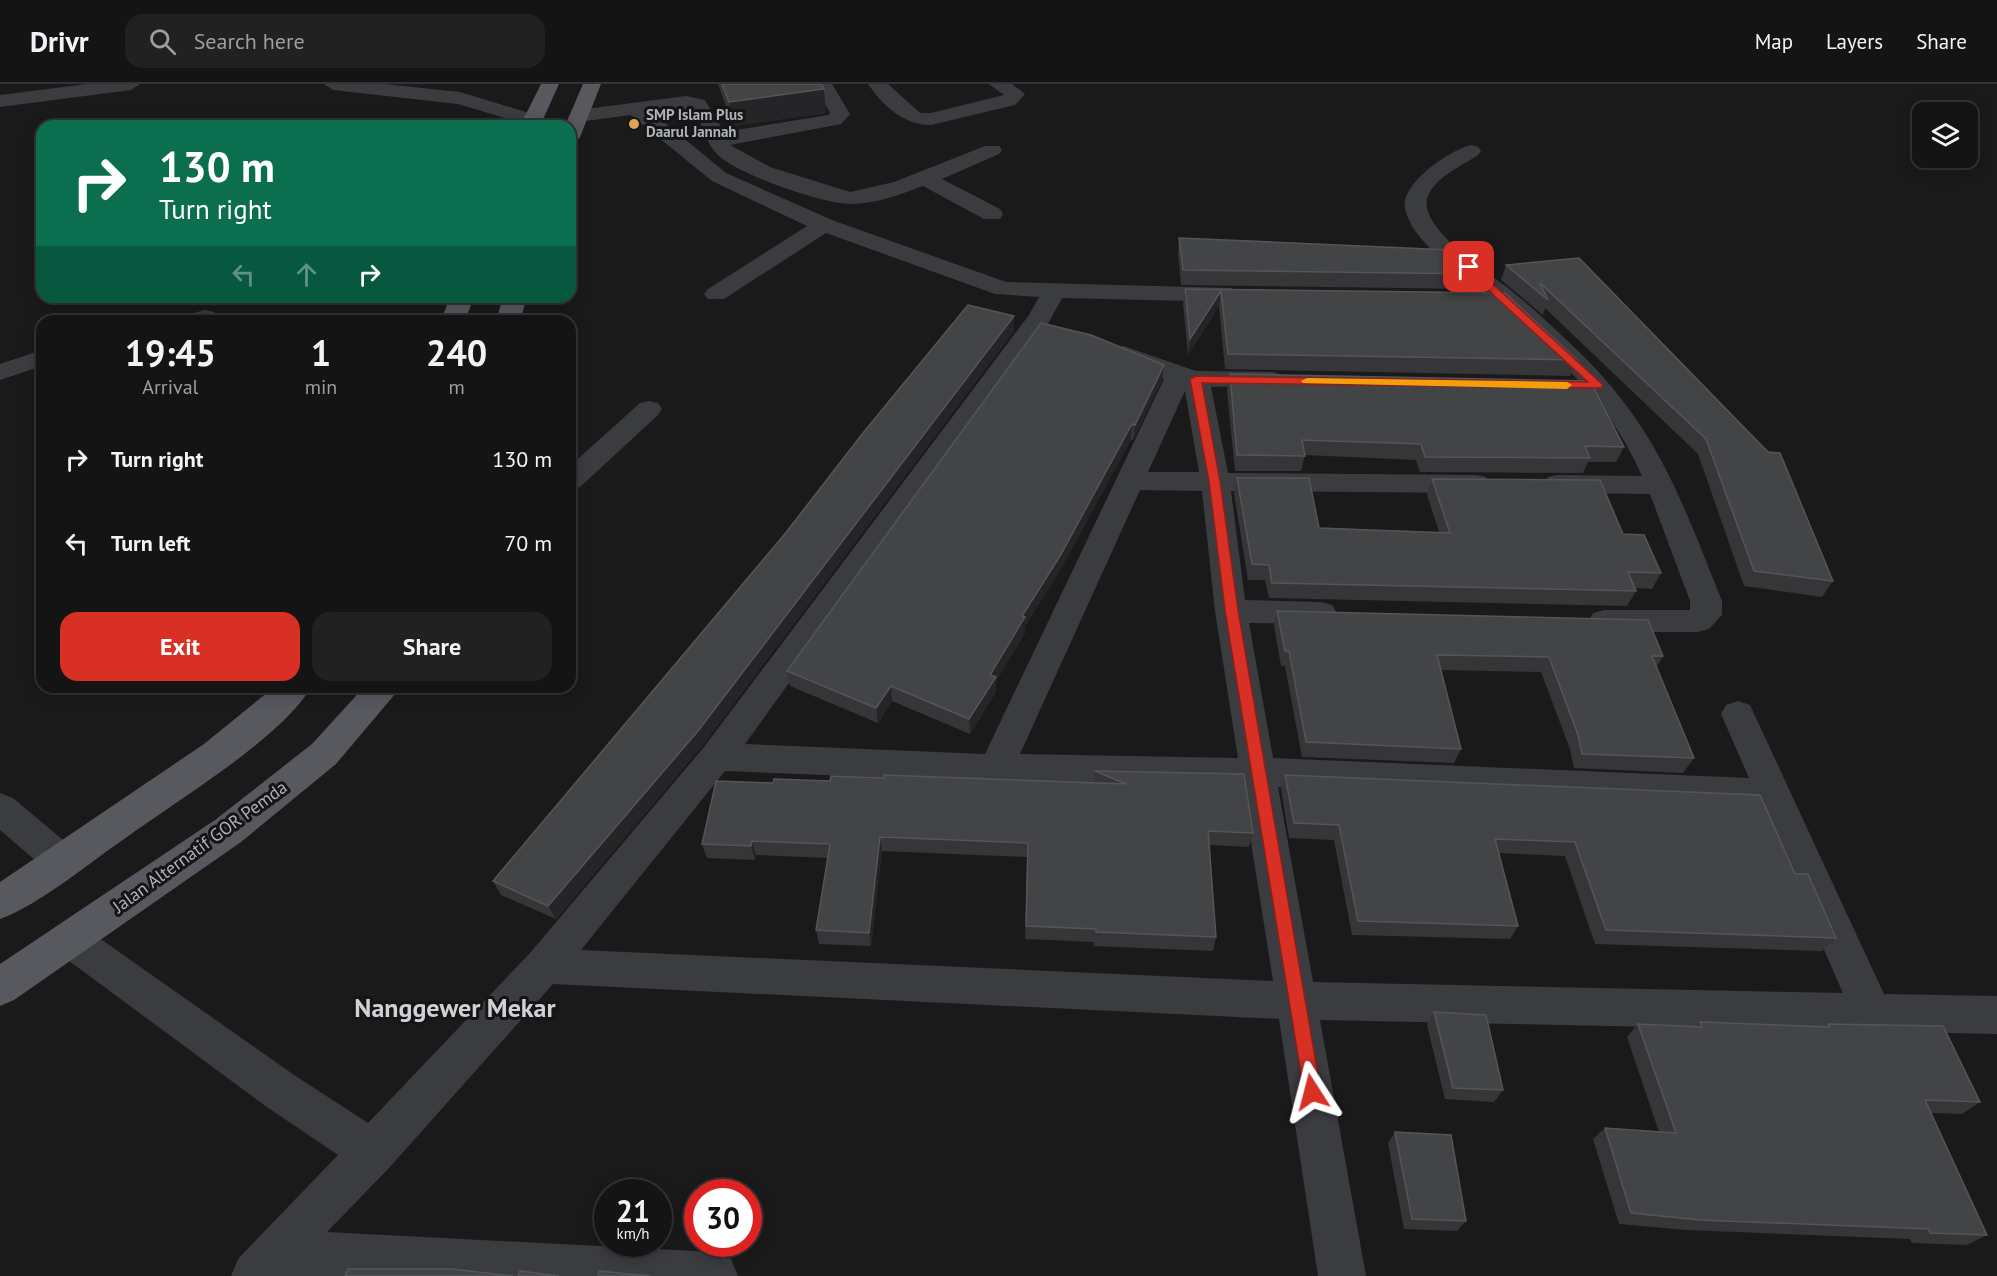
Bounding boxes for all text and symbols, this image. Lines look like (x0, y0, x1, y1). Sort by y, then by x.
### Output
search box (125, 14, 545, 68)
text: Drivr (30, 23, 89, 60)
icon: search (146, 25, 179, 58)
text: Search here (194, 27, 305, 55)
text: Map (1755, 28, 1793, 55)
text: Layers (1826, 28, 1883, 55)
text: Share (1916, 28, 1967, 55)
map controls (1912, 102, 1978, 168)
button: layers (1912, 102, 1978, 168)
place label: SMP Islam Plus Daarul Jannah (646, 105, 743, 141)
marker: SMP Islam Plus Daarul Jannah (627, 117, 641, 131)
text: 130 m (159, 139, 275, 194)
icon: right (60, 144, 138, 222)
text: Turn right (159, 192, 272, 226)
pin (1443, 241, 1494, 292)
icon: arrive (1452, 250, 1485, 283)
icon: left (227, 258, 260, 291)
icon: ahead (290, 258, 323, 291)
icon: right (353, 258, 386, 291)
text: 19:45 (125, 329, 216, 376)
text: 1 (311, 329, 331, 376)
text: 240 (426, 329, 487, 376)
text: Arrival (142, 374, 198, 400)
text: min (305, 374, 337, 400)
text: m (449, 374, 465, 400)
icon: right (60, 443, 93, 476)
text: Turn right (111, 445, 203, 473)
text: 130 m (492, 445, 552, 473)
icon: left (60, 527, 93, 560)
text: Turn left (111, 529, 191, 557)
text: 70 m (504, 529, 552, 557)
button: Exit (60, 612, 300, 681)
button: Share (312, 612, 552, 681)
street label: Jalan Alternatif GOR Pemda (107, 775, 292, 918)
district label: Nanggewer Mekar (354, 991, 557, 1024)
position arrow (1280, 1060, 1344, 1124)
speed limit sign: 30 (684, 1179, 762, 1257)
text: 21 (616, 1191, 650, 1230)
text: km/h (617, 1224, 649, 1243)

